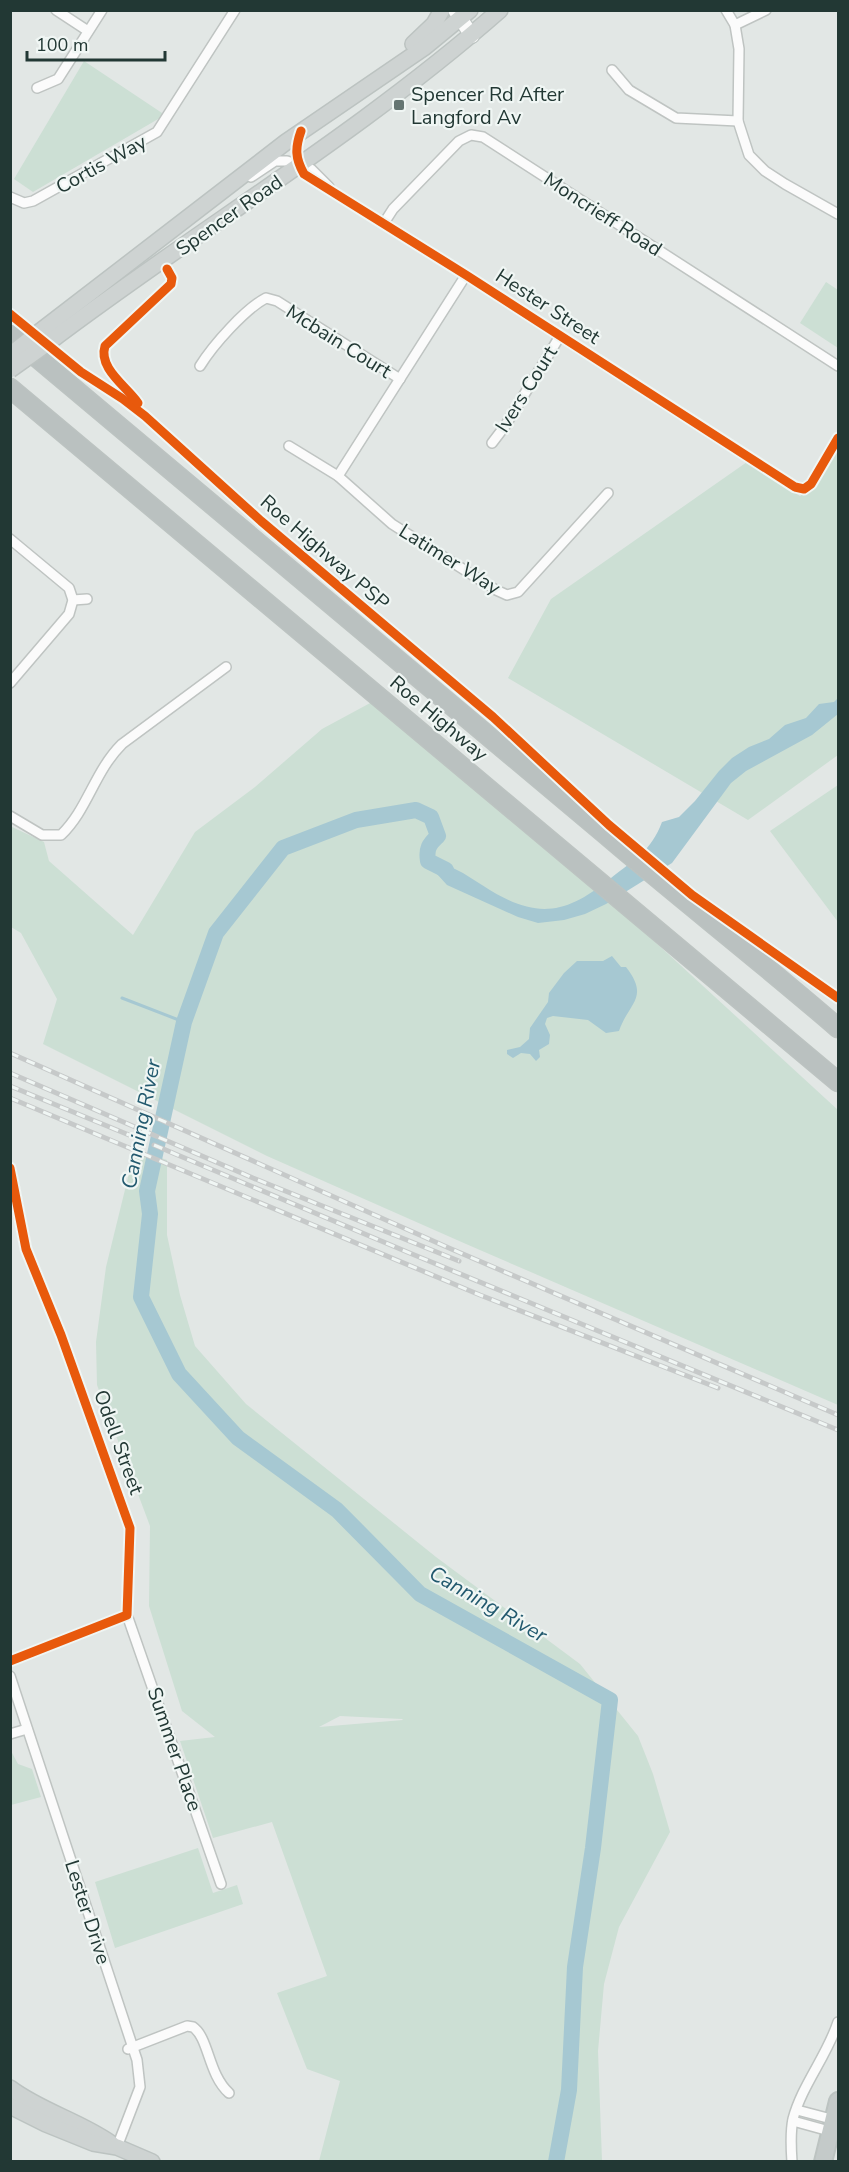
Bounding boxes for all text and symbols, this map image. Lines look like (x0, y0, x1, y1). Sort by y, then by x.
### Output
scale bar (27, 24, 165, 62)
text: 100 m (36, 33, 88, 57)
place label: Spencer Rd After Langford Av (411, 81, 564, 131)
marker: Spencer Rd After Langford Av (392, 98, 406, 112)
street label: Cortis Way (51, 128, 152, 200)
street label: Moncrieff Road (538, 166, 667, 263)
street label: Spencer Road (171, 169, 288, 262)
street label: Hester Street (490, 262, 606, 351)
street label: Mcbain Court (281, 298, 397, 385)
street label: Ivers Court (489, 340, 564, 438)
street label: Roe Highway PSP (254, 489, 395, 616)
street label: Latimer Way (394, 518, 506, 602)
street label: Roe Highway (384, 669, 494, 768)
water label: Canning River (115, 1056, 167, 1191)
street label: Odell Street (87, 1386, 150, 1499)
water label: Canning River (424, 1559, 552, 1649)
street label: Summer Place (141, 1684, 208, 1815)
street label: Lester Drive (58, 1857, 117, 1968)

